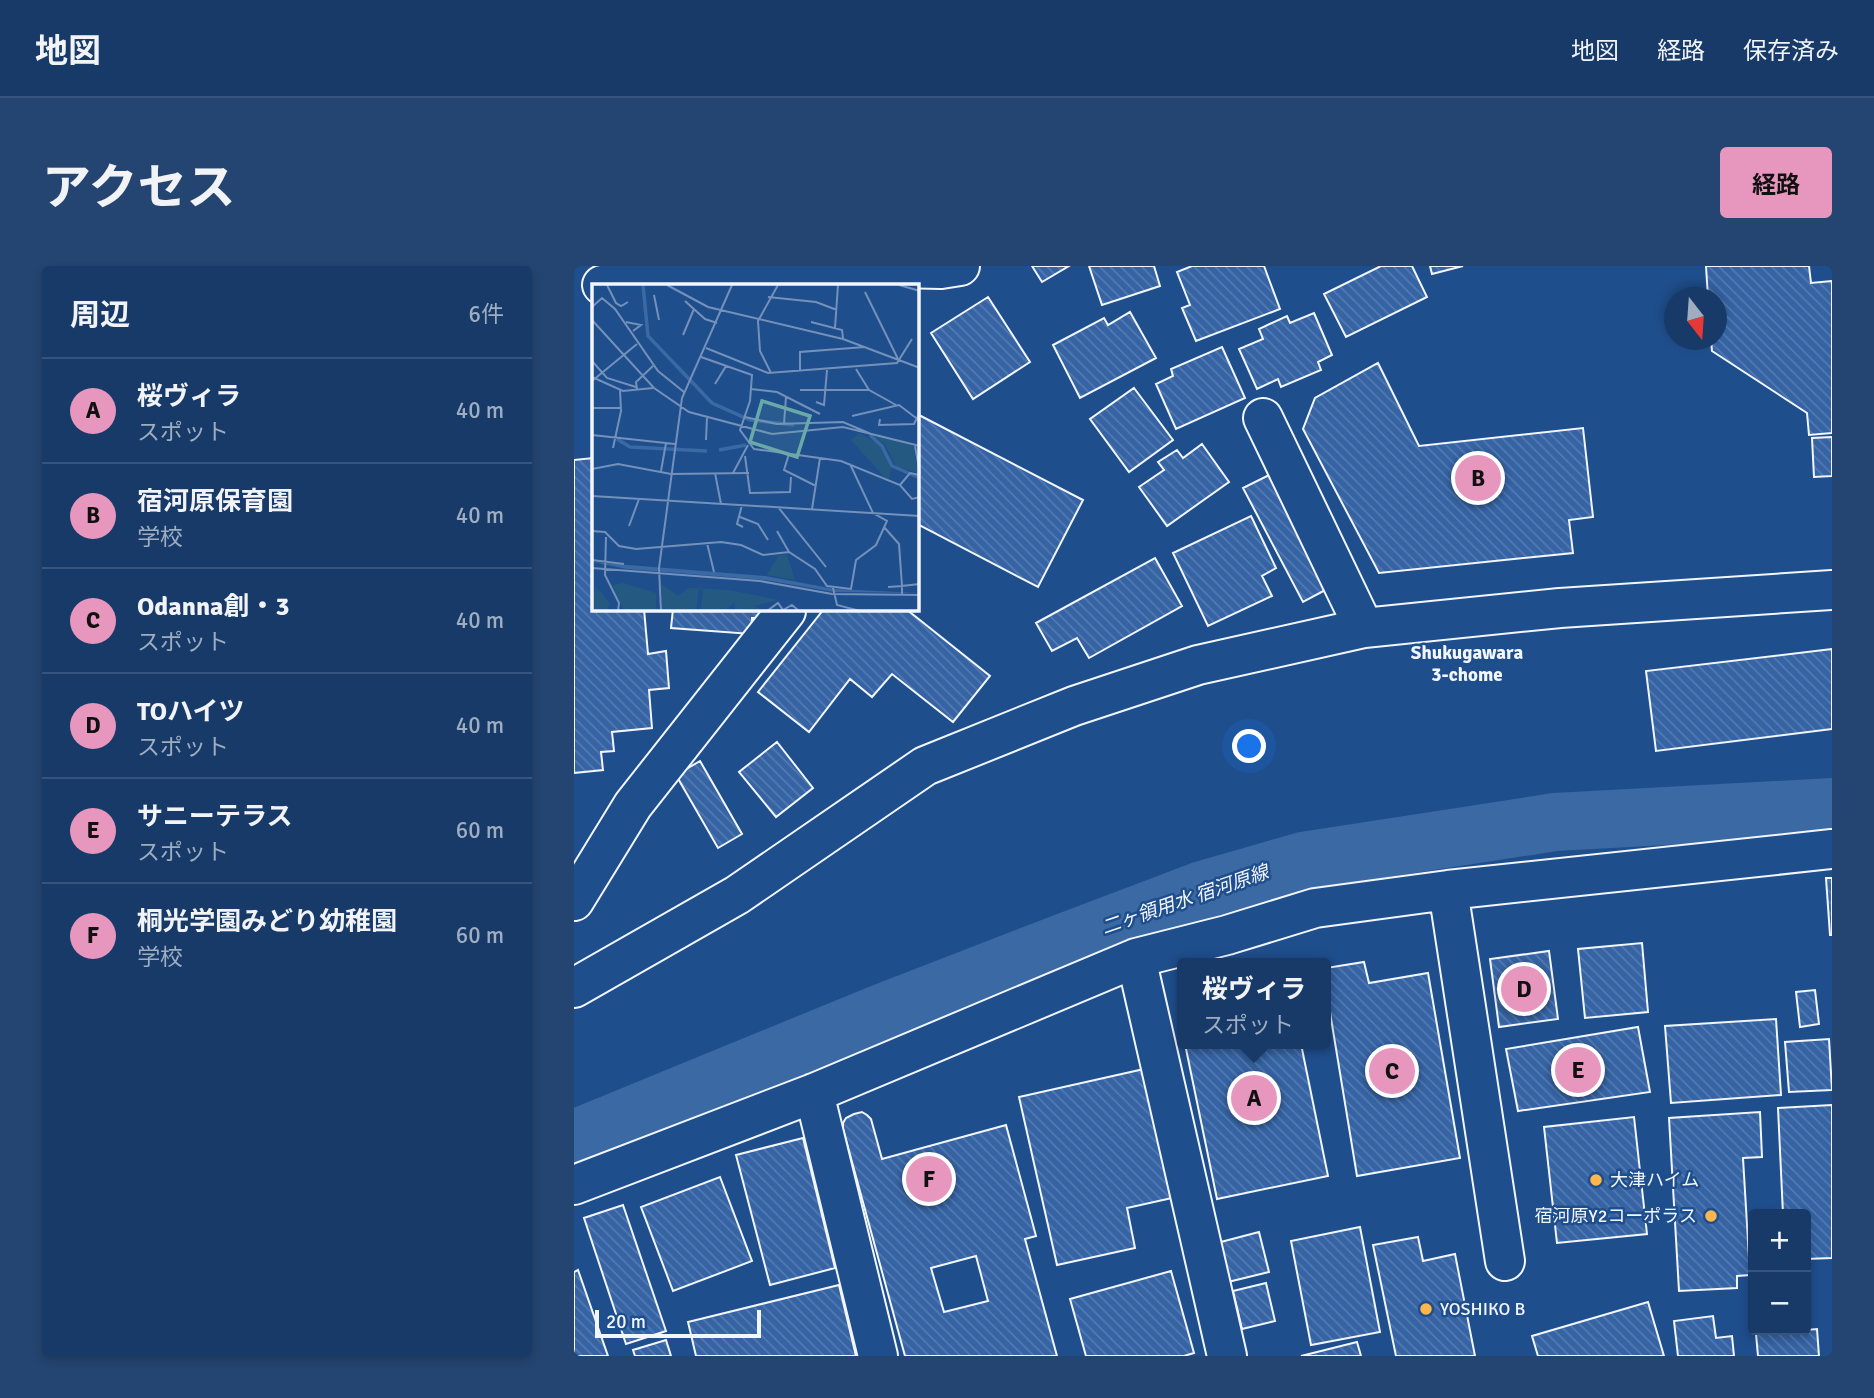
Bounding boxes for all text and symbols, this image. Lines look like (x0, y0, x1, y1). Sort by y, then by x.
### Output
text: 地図 (35, 31, 101, 72)
text: 地図 (1571, 36, 1619, 66)
text: 経路 (1657, 36, 1705, 66)
text: 保存済み (1743, 36, 1839, 66)
button: 経路 (1720, 147, 1832, 218)
text: アクセス (42, 158, 236, 218)
inset map (592, 284, 919, 611)
north arrow (1664, 287, 1727, 350)
text: 周辺 (70, 297, 130, 334)
text: 6件 (469, 300, 504, 329)
text: 桜ヴィラ (137, 381, 241, 413)
text: A (86, 396, 100, 425)
text: 40 m (456, 396, 504, 425)
text: スポット (137, 418, 229, 447)
pin: B (1455, 452, 1501, 504)
text: 宿河原保育園 (137, 486, 293, 518)
text: B (86, 501, 100, 530)
text: 40 m (456, 501, 504, 530)
text: 学校 (137, 523, 183, 552)
text: Odanna創・3 (137, 591, 290, 623)
text: C (86, 606, 100, 635)
text: 40 m (456, 606, 504, 635)
text: スポット (137, 628, 229, 657)
district label: Shukugawara 3-chome (1411, 641, 1523, 687)
text: TOハイツ (137, 696, 245, 728)
text: D (85, 711, 101, 740)
text: 40 m (456, 711, 504, 740)
your location (1232, 729, 1266, 763)
text: スポット (137, 733, 229, 762)
text: サニーテラス (137, 801, 292, 833)
text: E (86, 816, 100, 845)
text: 60 m (456, 816, 504, 845)
text: スポット (137, 838, 229, 867)
water label: 二ヶ領用水 宿河原線 (1098, 859, 1274, 940)
text: 桐光学園みどり幼稚園 (137, 906, 397, 938)
text: F (87, 921, 99, 950)
text: 60 m (456, 921, 504, 950)
text: 学校 (137, 943, 183, 972)
popup (1177, 958, 1331, 1049)
pin: D (1501, 963, 1547, 1015)
text: 桜ヴィラ (1202, 974, 1306, 1006)
text: スポット (1202, 1011, 1294, 1040)
pin: E (1555, 1044, 1601, 1096)
pin: C (1369, 1045, 1415, 1097)
pin: A (1231, 1072, 1277, 1124)
pin: F (906, 1153, 952, 1205)
place label: 大津ハイム (1610, 1169, 1699, 1191)
marker: 大津ハイム (1588, 1172, 1604, 1188)
place label: 宿河原Y2コーポラス (1535, 1205, 1697, 1227)
marker: 宿河原Y2コーポラス (1703, 1208, 1719, 1224)
map controls (1748, 1209, 1811, 1335)
button: + (1748, 1209, 1811, 1272)
button: − (1748, 1272, 1811, 1335)
place label: YOSHIKO B (1440, 1298, 1525, 1320)
marker: YOSHIKO B (1418, 1301, 1434, 1317)
scale bar (595, 1307, 761, 1339)
text: 20 m (606, 1310, 646, 1334)

